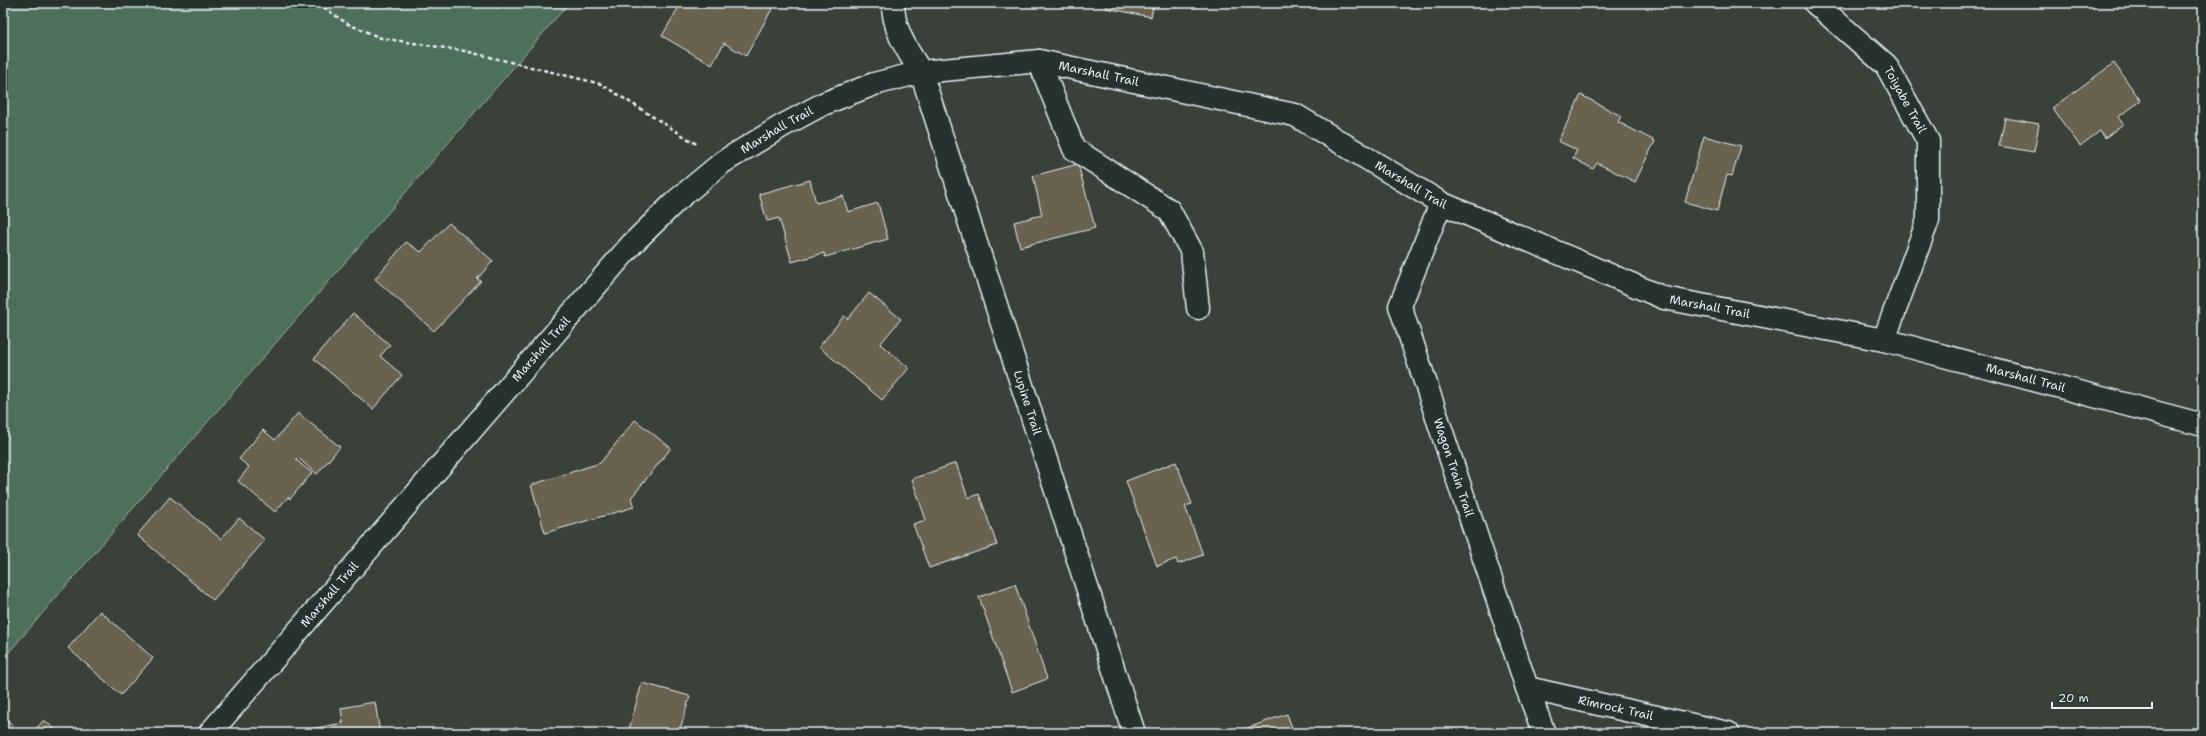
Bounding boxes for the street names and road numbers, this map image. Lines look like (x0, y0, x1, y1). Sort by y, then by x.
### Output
street label: Marshall Trail (1057, 57, 1141, 90)
street label: Toiyabe Trail (1880, 63, 1930, 136)
street label: Marshall Trail (737, 103, 816, 157)
street label: Marshall Trail (1372, 157, 1450, 213)
street label: Marshall Trail (1668, 291, 1752, 322)
street label: Marshall Trail (509, 313, 574, 385)
street label: Marshall Trail (1984, 360, 2067, 396)
street label: Lupine Trail (1010, 368, 1046, 437)
street label: Wagon Train Trail (1430, 416, 1478, 519)
street label: Marshall Trail (297, 558, 362, 631)
street label: Rimrock Trail (1577, 692, 1655, 724)

